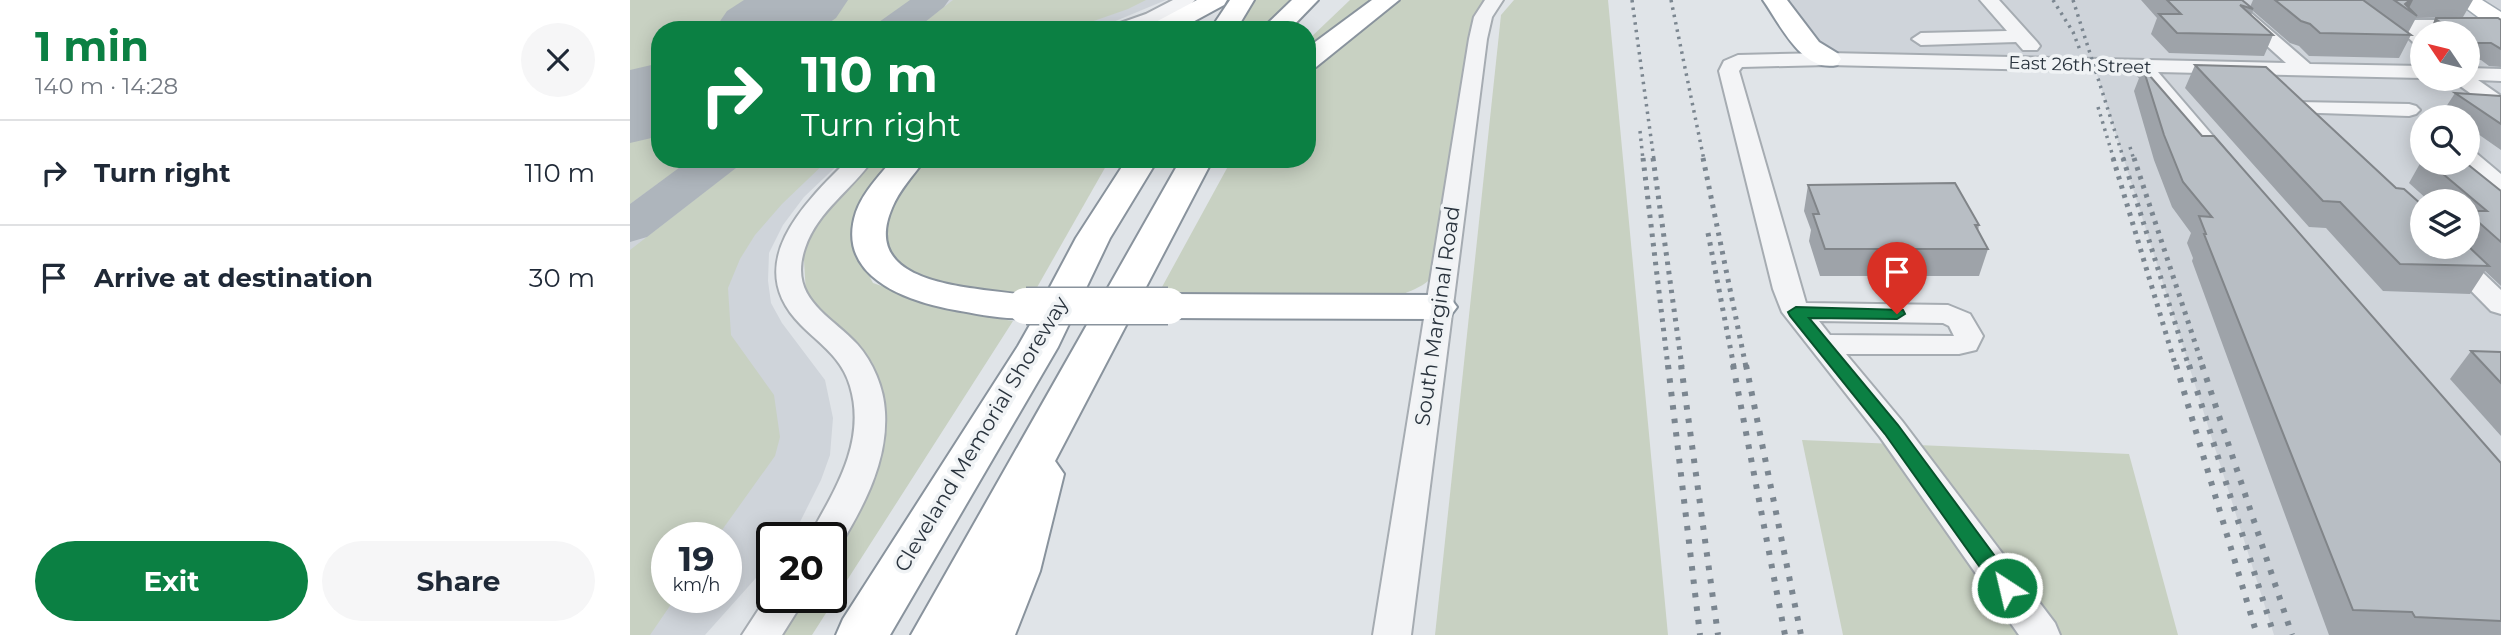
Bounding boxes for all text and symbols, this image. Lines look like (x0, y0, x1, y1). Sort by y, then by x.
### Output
text: 1 min (35, 20, 149, 72)
north arrow (2410, 21, 2480, 91)
map controls (2410, 21, 2480, 259)
button: close (521, 23, 595, 97)
text: 110 m (801, 45, 938, 104)
icon: right (686, 49, 777, 140)
street label: East 26th Street (2008, 52, 2152, 78)
text: 140 m · 14:28 (35, 72, 178, 100)
text: Turn right (801, 105, 961, 144)
button: search (2410, 105, 2480, 175)
icon: right (35, 154, 73, 192)
text: Turn right (94, 157, 230, 189)
text: 110 m (525, 157, 595, 189)
button: layers (2410, 189, 2480, 259)
street label: South Marginal Road (1409, 204, 1465, 428)
pin (1867, 242, 1927, 314)
icon: arrive (1878, 253, 1916, 291)
icon: arrive (35, 259, 73, 297)
text: Arrive at destination (94, 262, 373, 294)
text: 30 m (529, 262, 595, 294)
street label: Cleveland Memorial Shoreway (889, 291, 1074, 576)
speed limit sign: 20 (756, 522, 847, 613)
text: 19 (678, 537, 715, 580)
button: Exit (35, 541, 308, 621)
button: Share (322, 541, 595, 621)
position arrow (1970, 551, 2044, 625)
text: km/h (672, 574, 721, 596)

